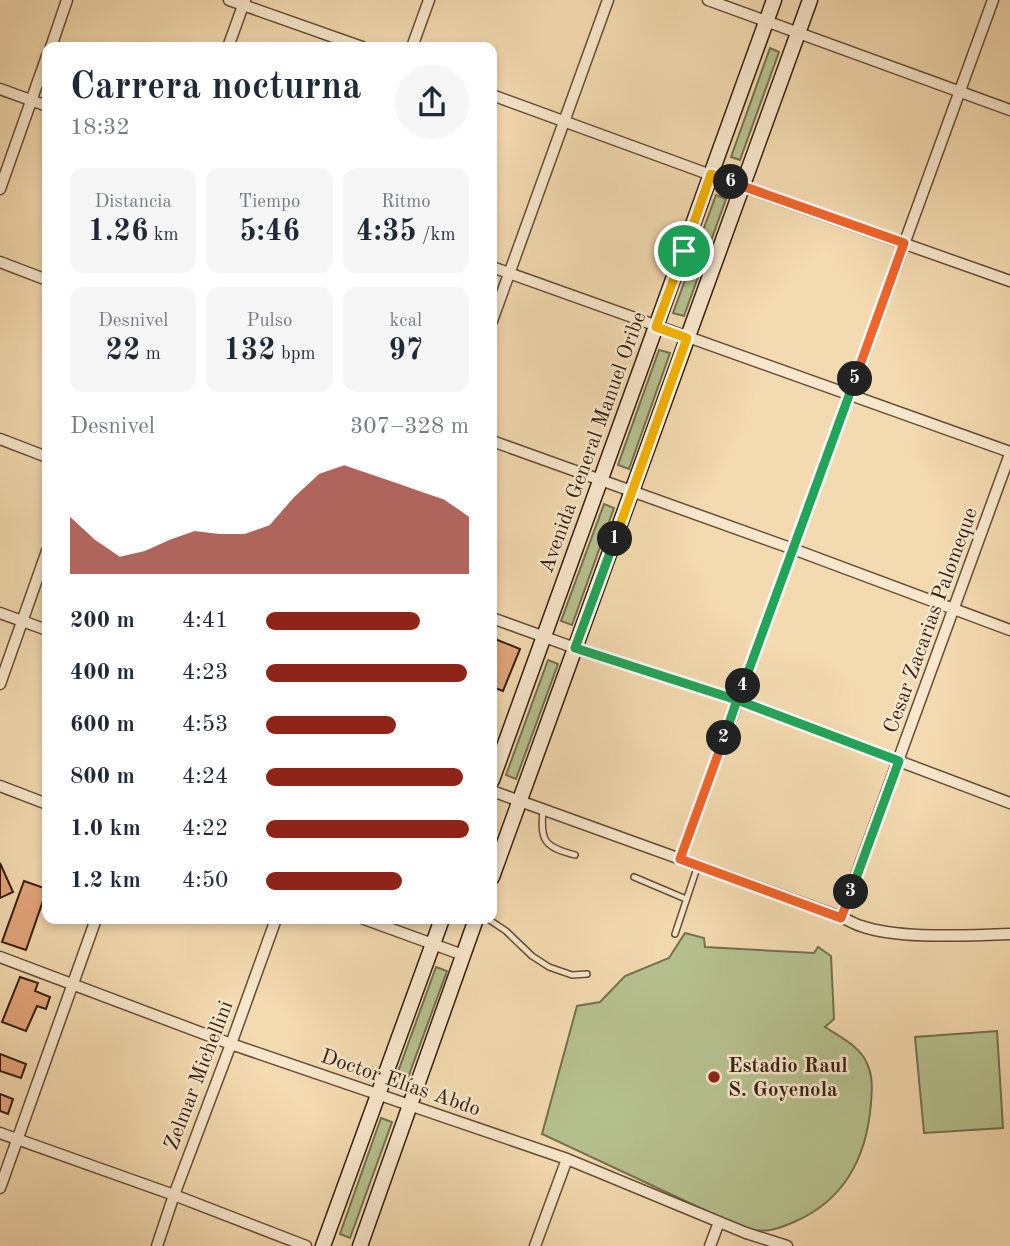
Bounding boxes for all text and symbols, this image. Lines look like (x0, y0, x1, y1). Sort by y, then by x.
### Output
button: share (395, 65, 469, 139)
text: Carrera nocturna (70, 69, 361, 107)
text: 18:32 (70, 116, 130, 139)
pin: 6 (714, 164, 748, 200)
text: 6 (725, 172, 736, 191)
text: Distancia (95, 193, 172, 212)
text: Tiempo (239, 193, 300, 212)
text: Ritmo (381, 193, 431, 212)
text: 1.26 (88, 217, 148, 247)
text: 5:46 (239, 217, 300, 247)
text: 4:35 (356, 217, 417, 247)
pin (654, 221, 714, 281)
text: km (148, 226, 179, 245)
text: /km (417, 226, 456, 245)
icon: arrive (665, 232, 703, 270)
street label: Avenida General Manuel Oribe (536, 309, 651, 576)
text: Desnivel (98, 312, 168, 331)
text: Pulso (247, 312, 292, 331)
text: kcal (389, 312, 422, 331)
text: 22 (106, 336, 140, 366)
text: 132 (223, 336, 276, 366)
text: 97 (388, 336, 423, 366)
text: m (140, 345, 161, 364)
text: bpm (276, 345, 316, 364)
pin: 5 (838, 362, 872, 396)
text: 5 (849, 369, 860, 388)
text: Desnivel (70, 415, 155, 438)
text: 307–328 m (350, 415, 469, 438)
street label: Cesar Zacarias Palomeque (881, 505, 982, 736)
pin: 1 (598, 522, 632, 556)
text: 1 (609, 529, 620, 548)
text: 200 m (70, 609, 135, 632)
text: 4:41 (182, 609, 228, 632)
text: 400 m (70, 661, 135, 684)
text: 4:23 (182, 661, 228, 684)
pin: 4 (726, 668, 760, 704)
text: 4 (737, 676, 748, 695)
text: 600 m (70, 713, 135, 736)
text: 4:53 (182, 713, 228, 736)
pin: 2 (706, 720, 742, 756)
text: 2 (718, 728, 729, 747)
text: 800 m (70, 765, 135, 788)
text: 4:24 (182, 765, 228, 788)
text: 1.0 km (70, 817, 141, 840)
text: 4:22 (182, 817, 228, 840)
text: 1.2 km (70, 869, 141, 892)
text: 4:50 (182, 869, 228, 892)
pin: 3 (834, 874, 868, 910)
text: 3 (845, 882, 856, 901)
street label: Zelmar Michellini (161, 998, 238, 1153)
street label: Doctor Elías Abdo (318, 1046, 483, 1121)
place label: Estadio Raul S. Goyenola (728, 1056, 848, 1101)
marker: Estadio Raul S. Goyenola (706, 1069, 722, 1085)

